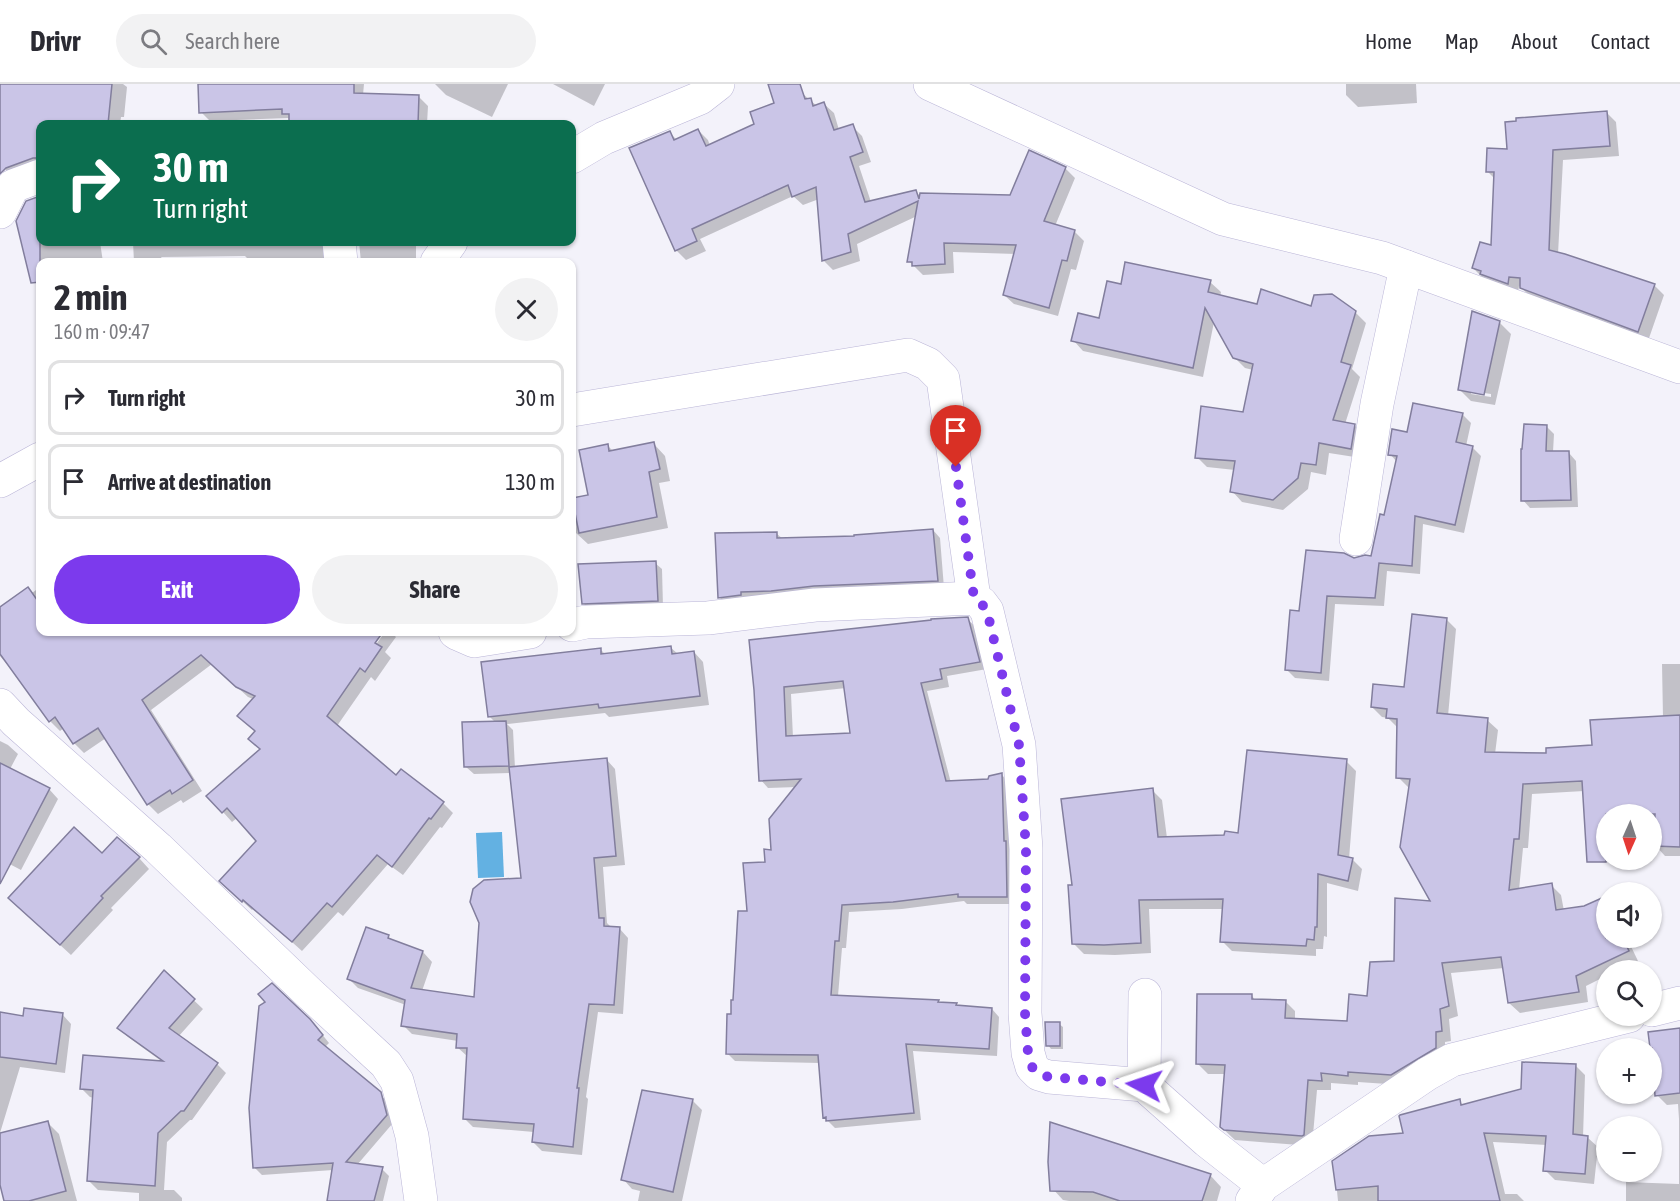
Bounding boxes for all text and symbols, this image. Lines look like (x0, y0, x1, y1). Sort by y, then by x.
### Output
search box (116, 14, 536, 68)
text: Drivr (30, 25, 80, 57)
icon: search (137, 25, 170, 58)
text: Search here (185, 28, 280, 54)
text: Home (1365, 29, 1412, 53)
text: Map (1445, 29, 1479, 53)
text: About (1512, 29, 1558, 53)
text: Contact (1591, 29, 1650, 53)
text: 30 m (153, 143, 228, 191)
icon: right (54, 144, 132, 222)
text: Turn right (153, 193, 248, 224)
text: 2 min (54, 276, 128, 318)
button: close (495, 278, 558, 341)
text: 160 m · 09:47 (54, 320, 150, 343)
icon: right (57, 381, 90, 414)
text: Turn right (108, 385, 185, 411)
text: 30 m (515, 385, 555, 411)
pin (930, 405, 981, 467)
icon: arrive (939, 414, 972, 447)
icon: arrive (57, 465, 90, 498)
text: Arrive at destination (108, 469, 271, 495)
text: 130 m (505, 469, 555, 495)
button: Exit (54, 555, 300, 624)
button: Share (312, 555, 558, 624)
north arrow (1596, 804, 1662, 870)
map controls (1596, 804, 1662, 1182)
button: sound (1596, 882, 1662, 948)
button: search (1596, 960, 1662, 1026)
button: + (1596, 1038, 1662, 1104)
position arrow (1112, 1053, 1176, 1117)
button: − (1596, 1116, 1662, 1182)

